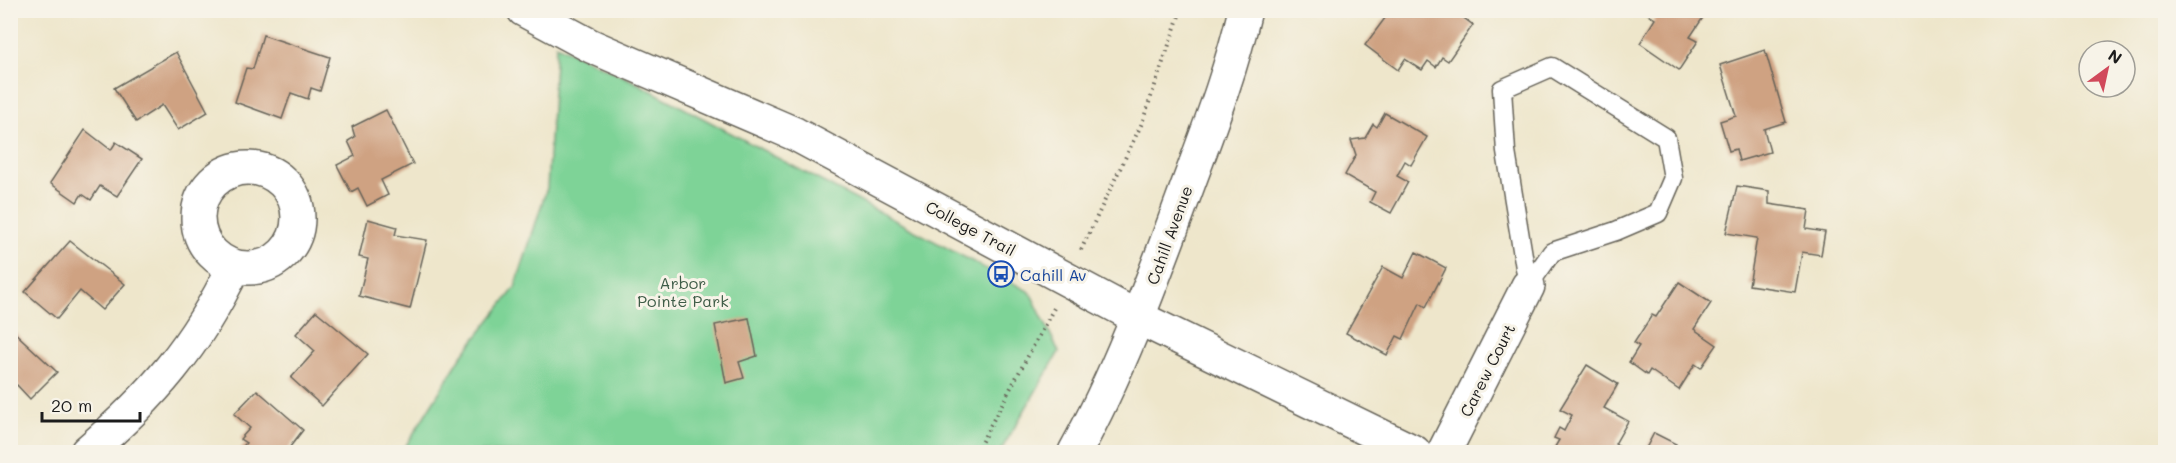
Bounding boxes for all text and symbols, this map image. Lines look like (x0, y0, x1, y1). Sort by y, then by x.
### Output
north arrow (2077, 39, 2137, 99)
text: N (2105, 44, 2126, 68)
street label: Cahill Avenue (1141, 183, 1197, 287)
street label: College Trail (922, 195, 1020, 261)
bus stop icon: Cahill Av (986, 259, 1016, 289)
place label: Cahill Av (1020, 264, 1086, 285)
park label: Arbor Pointe Park (637, 272, 729, 311)
street label: Carew Court (1455, 320, 1519, 420)
scale bar (42, 385, 140, 423)
text: 20 m (51, 393, 92, 417)

